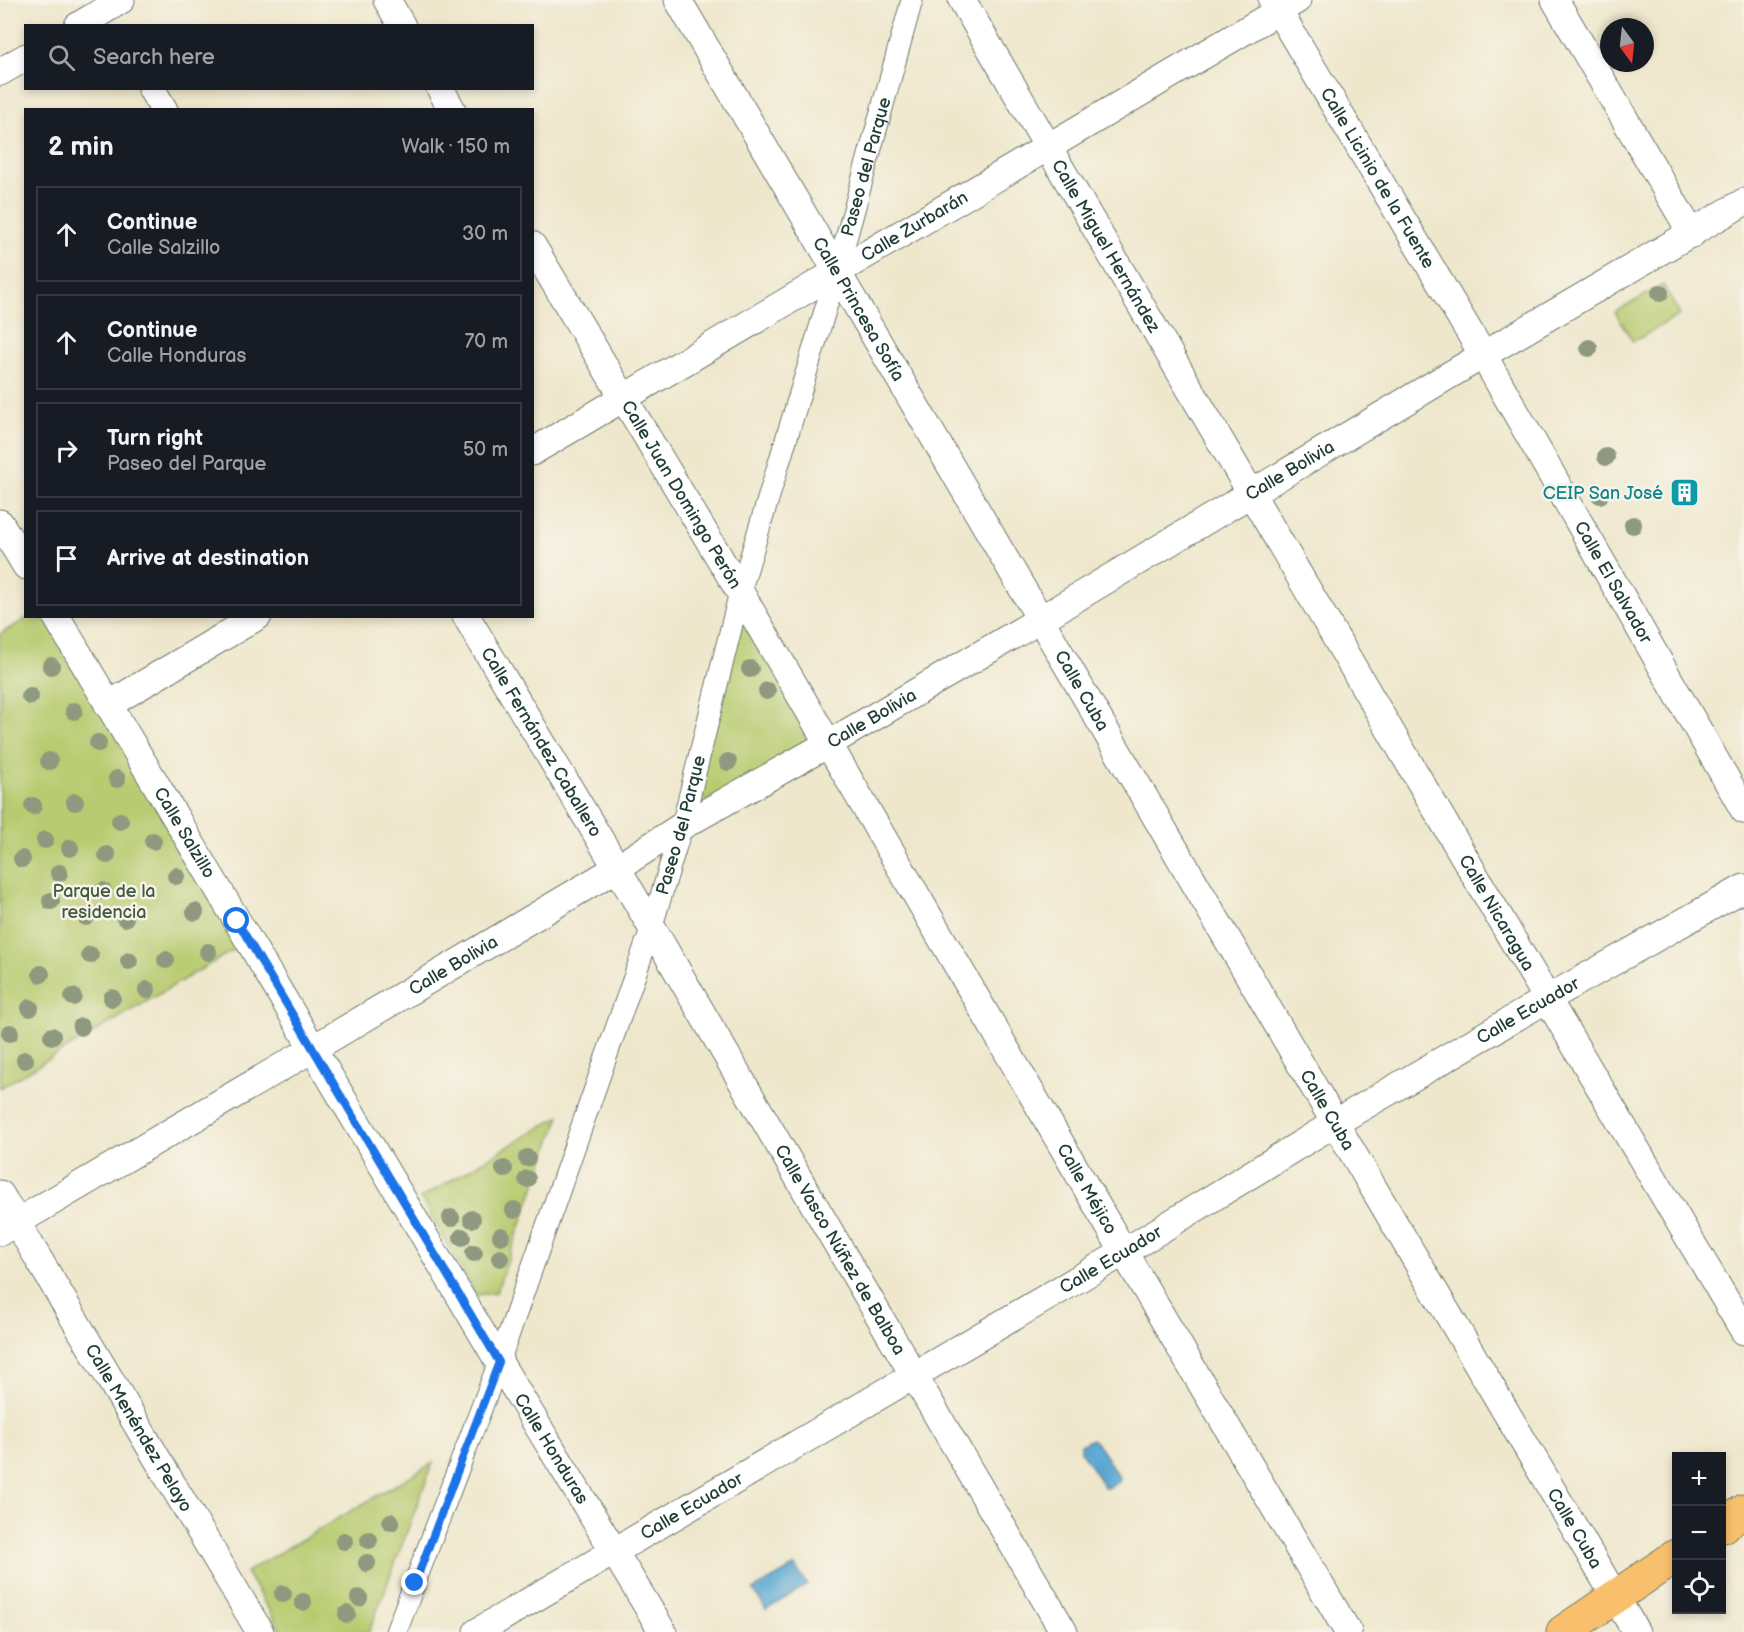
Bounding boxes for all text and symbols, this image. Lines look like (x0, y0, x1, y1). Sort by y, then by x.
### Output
north arrow (1600, 18, 1654, 72)
search box (24, 24, 534, 90)
icon: search (45, 41, 78, 74)
text: Search here (93, 44, 215, 71)
street label: Calle Licinio de la Fuente (1316, 84, 1439, 273)
street label: Paseo del Parque (837, 95, 896, 239)
text: 2 min (48, 132, 114, 163)
text: Walk · 150 m (401, 135, 510, 159)
street label: Calle Miguel Hernández (1047, 156, 1165, 337)
street label: Calle Zurbarán (857, 187, 972, 266)
text: Continue (107, 209, 197, 236)
icon: ahead (50, 218, 83, 251)
text: 30 m (462, 222, 508, 246)
street label: Calle Princesa Sofía (808, 233, 909, 385)
text: Calle Salzillo (107, 236, 220, 260)
text: Continue (107, 317, 197, 344)
icon: ahead (50, 326, 83, 359)
text: 70 m (464, 330, 508, 354)
text: Calle Honduras (107, 344, 246, 368)
street label: Calle Juan Domingo Perón (617, 397, 746, 593)
text: Turn right (107, 425, 203, 452)
icon: right (50, 434, 83, 467)
street label: Calle Bolivia (1242, 436, 1338, 505)
text: 50 m (463, 438, 508, 462)
text: Paseo del Parque (107, 452, 266, 476)
building icon: CEIP San José (1668, 477, 1700, 509)
place label: CEIP San José (1543, 483, 1663, 504)
street label: Calle El Salvador (1570, 518, 1657, 648)
icon: arrive (50, 542, 83, 575)
text: Arrive at destination (107, 545, 309, 572)
street label: Calle Fernández Caballero (476, 644, 606, 841)
street label: Calle Cuba (1050, 647, 1113, 735)
street label: Calle Bolivia (824, 684, 920, 753)
street label: Paseo del Parque (652, 753, 710, 897)
street label: Calle Salzillo (149, 784, 219, 882)
street label: Calle Nicaragua (1454, 851, 1539, 975)
park label: Parque de la residencia (53, 881, 155, 923)
route start (223, 907, 249, 933)
street label: Calle Bolivia (405, 931, 502, 1000)
street label: Calle Ecuador (1473, 973, 1584, 1049)
street label: Calle Cuba (1295, 1066, 1359, 1154)
street label: Calle Méjico (1052, 1140, 1121, 1238)
street label: Calle Vasco Núñez de Balboa (770, 1141, 910, 1359)
street label: Calle Ecuador (1056, 1221, 1166, 1298)
street label: Calle Menéndez Pelayo (80, 1340, 196, 1516)
street label: Calle Honduras (510, 1390, 593, 1508)
map controls (1672, 1452, 1726, 1614)
button: + (1672, 1452, 1726, 1506)
street label: Calle Ecuador (637, 1468, 747, 1545)
street label: Calle Cuba (1542, 1485, 1606, 1573)
button: − (1672, 1506, 1726, 1560)
button: locate (1672, 1560, 1726, 1614)
route end (401, 1569, 427, 1595)

